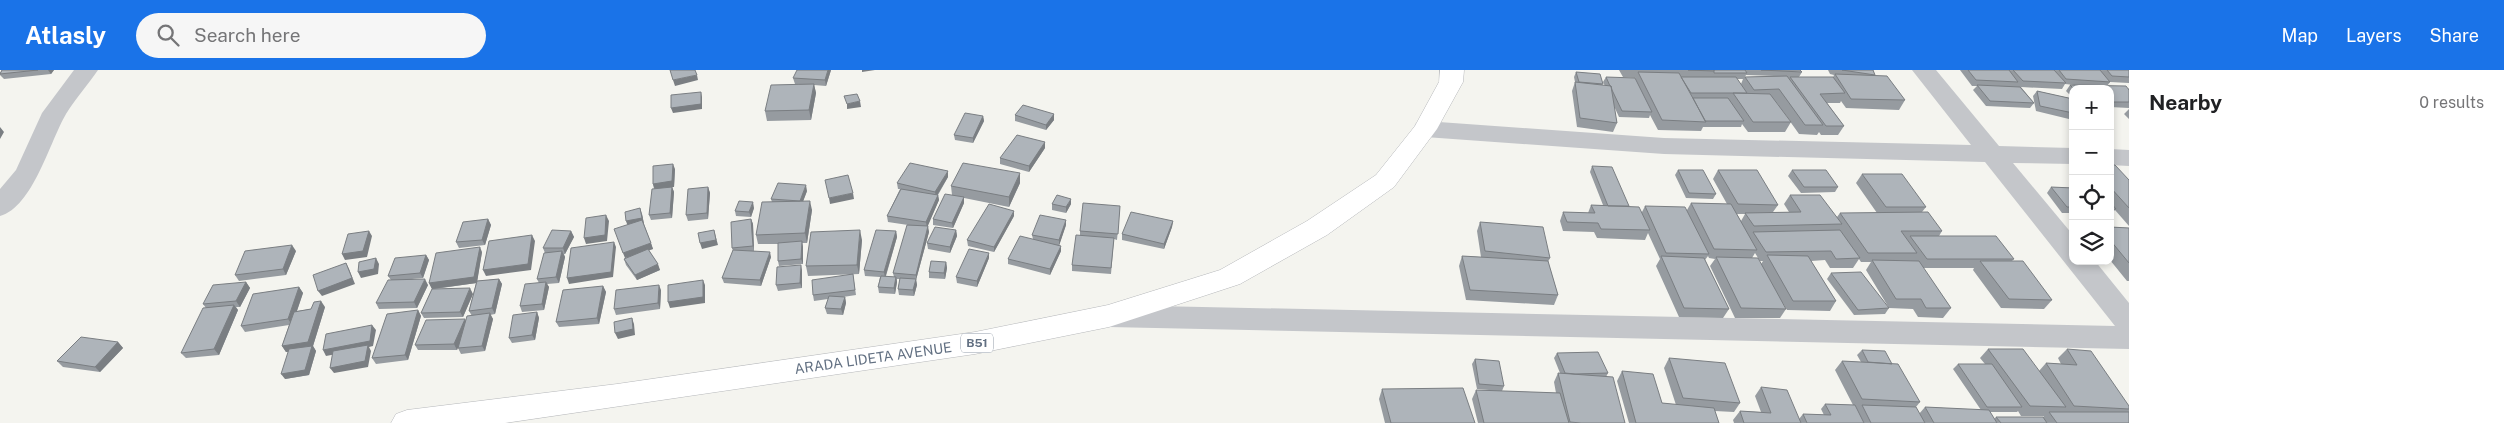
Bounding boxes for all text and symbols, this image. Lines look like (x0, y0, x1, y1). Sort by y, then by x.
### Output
search box (136, 13, 486, 58)
text: Atlasly (25, 21, 106, 49)
icon: search (154, 21, 182, 49)
text: Search here (194, 24, 301, 46)
text: Map (2282, 25, 2318, 46)
text: Layers (2346, 25, 2402, 46)
text: Share (2430, 25, 2479, 46)
map controls (2069, 85, 2114, 265)
button: + (2069, 85, 2114, 130)
text: Nearby (2149, 90, 2222, 115)
text: 0 results (2419, 93, 2484, 112)
button: − (2069, 130, 2114, 175)
button: locate (2069, 175, 2114, 220)
button: layers (2069, 220, 2114, 265)
road number: B51 (961, 334, 993, 352)
street label: ARADA LIDETA AVENUE (793, 339, 953, 377)

